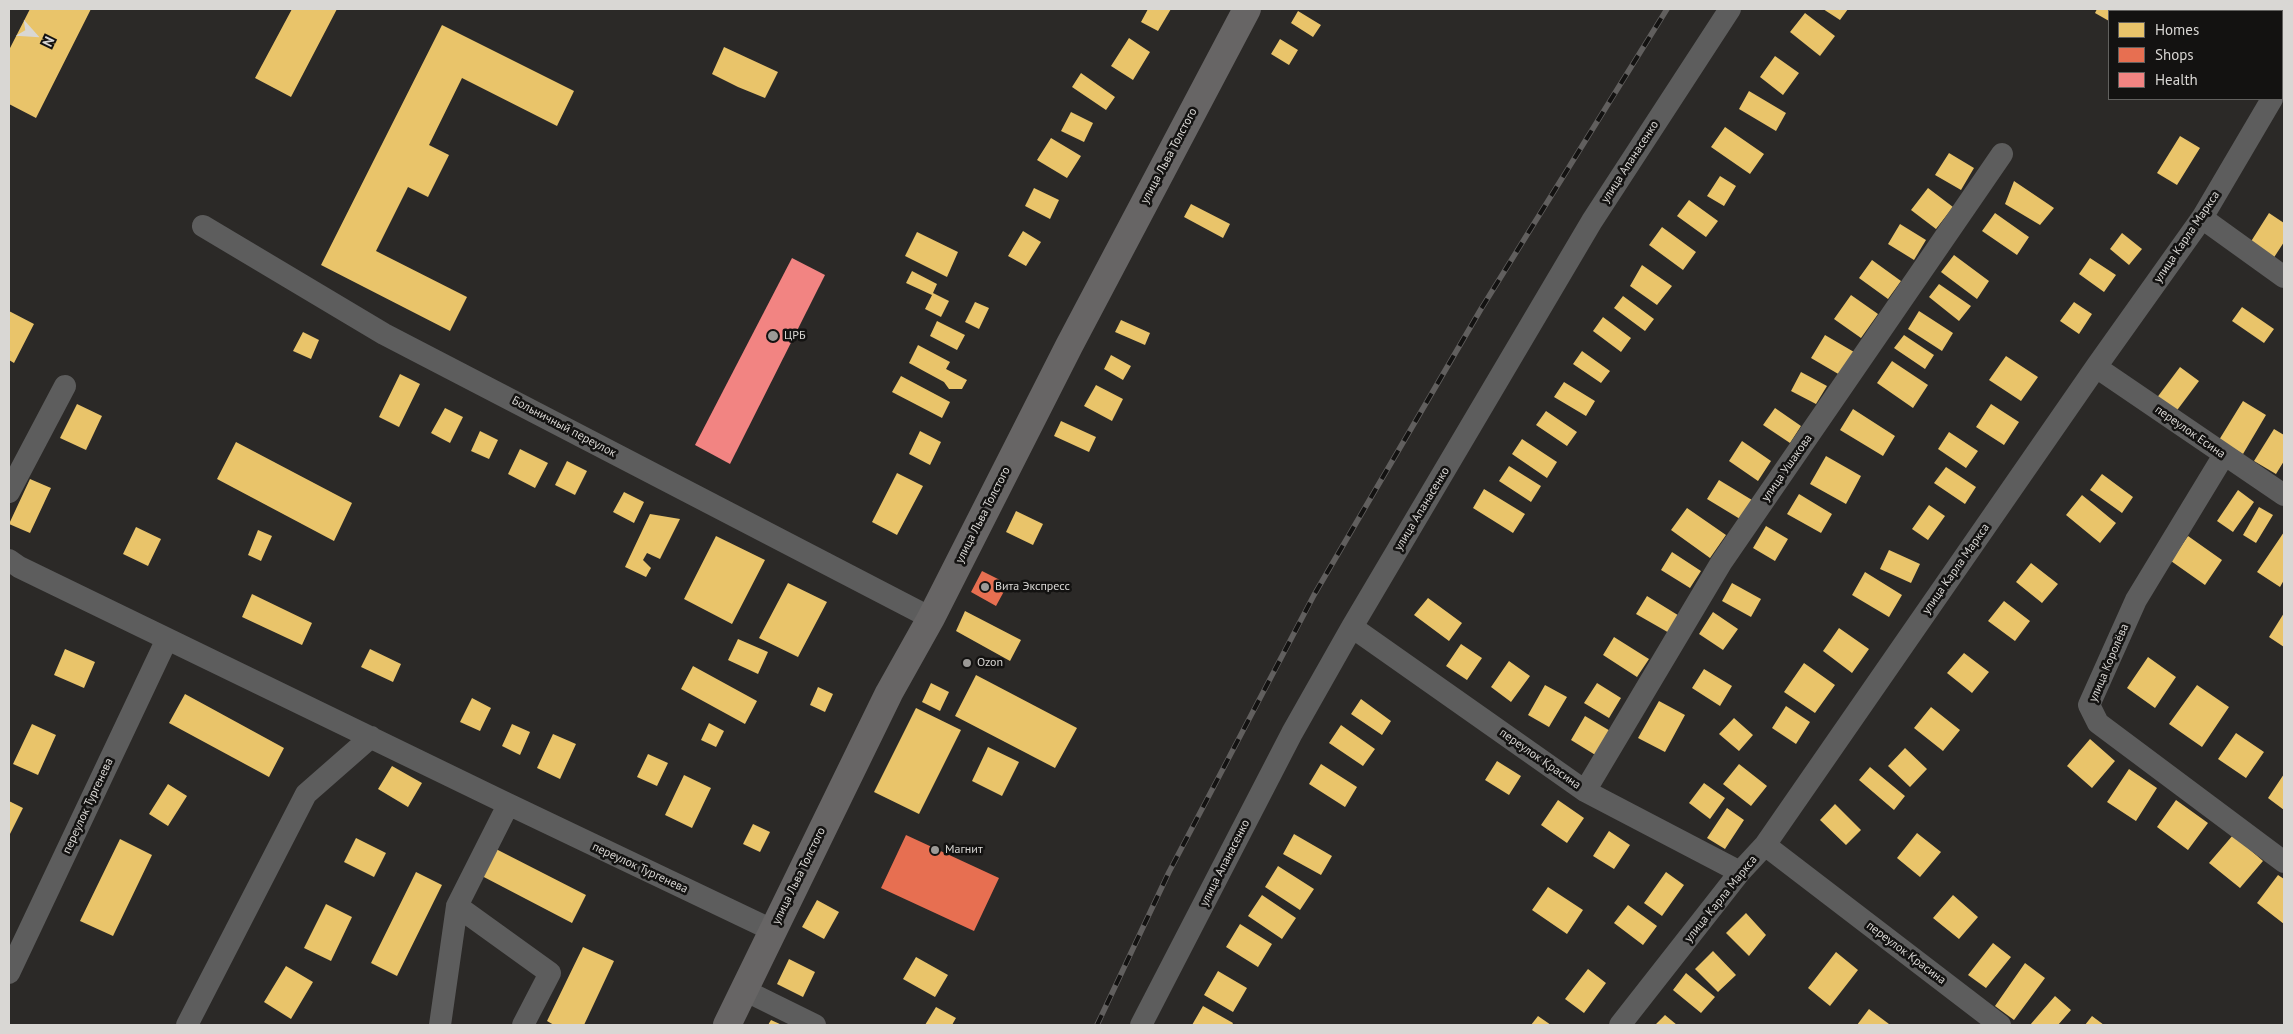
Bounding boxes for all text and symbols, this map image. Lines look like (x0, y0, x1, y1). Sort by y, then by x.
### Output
north arrow (10, 10, 60, 60)
legend (2108, 10, 2283, 100)
text: Homes (2155, 20, 2199, 39)
text: N (38, 33, 59, 50)
text: Shops (2155, 45, 2194, 64)
text: Health (2155, 70, 2198, 89)
street label: улица Льва Толстого (1138, 106, 1200, 206)
street label: улица Апанасенко (1598, 118, 1662, 206)
street label: улица Карла Маркса (2151, 188, 2223, 286)
marker: ЦРБ (766, 329, 780, 343)
place label: ЦРБ (784, 329, 806, 343)
street label: Больничный переулок (509, 393, 619, 461)
street label: переулок Есина (2152, 402, 2228, 462)
street label: улица Ушакова (1759, 432, 1815, 504)
street label: улица Льва Толстого (952, 464, 1014, 566)
street label: улица Апанасенко (1391, 464, 1453, 554)
street label: улица Карла Маркса (1919, 521, 1993, 617)
place label: Вита Экспресс (995, 580, 1070, 594)
marker: Вита Экспресс (979, 581, 991, 593)
street label: улица Королёва (2086, 622, 2132, 704)
place label: Ozon (977, 656, 1003, 670)
marker: Ozon (961, 657, 973, 669)
street label: переулок Красина (1497, 726, 1583, 792)
street label: переулок Тургенева (60, 756, 116, 856)
street label: улица Апанасенко (1197, 817, 1253, 909)
street label: улица Льва Толстого (769, 825, 829, 927)
street label: переулок Тургенева (590, 840, 690, 896)
place label: Магнит (945, 843, 983, 857)
marker: Магнит (929, 844, 941, 856)
street label: улица Карла Маркса (1682, 853, 1760, 945)
street label: переулок Красина (1863, 918, 1949, 988)

